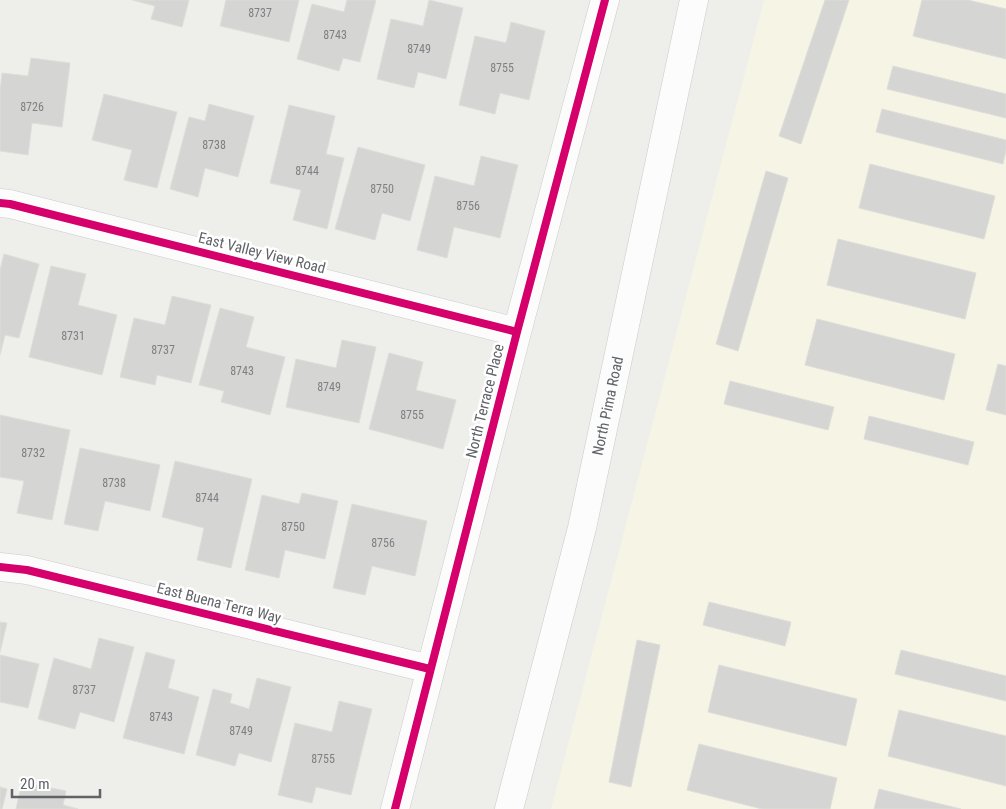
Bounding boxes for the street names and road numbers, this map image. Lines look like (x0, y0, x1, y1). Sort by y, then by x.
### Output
street label: East Valley View Road (197, 229, 327, 277)
street label: North Terrace Place (462, 342, 508, 460)
street label: North Pima Road (589, 355, 627, 457)
street label: East Buena Terra Way (155, 579, 283, 627)

